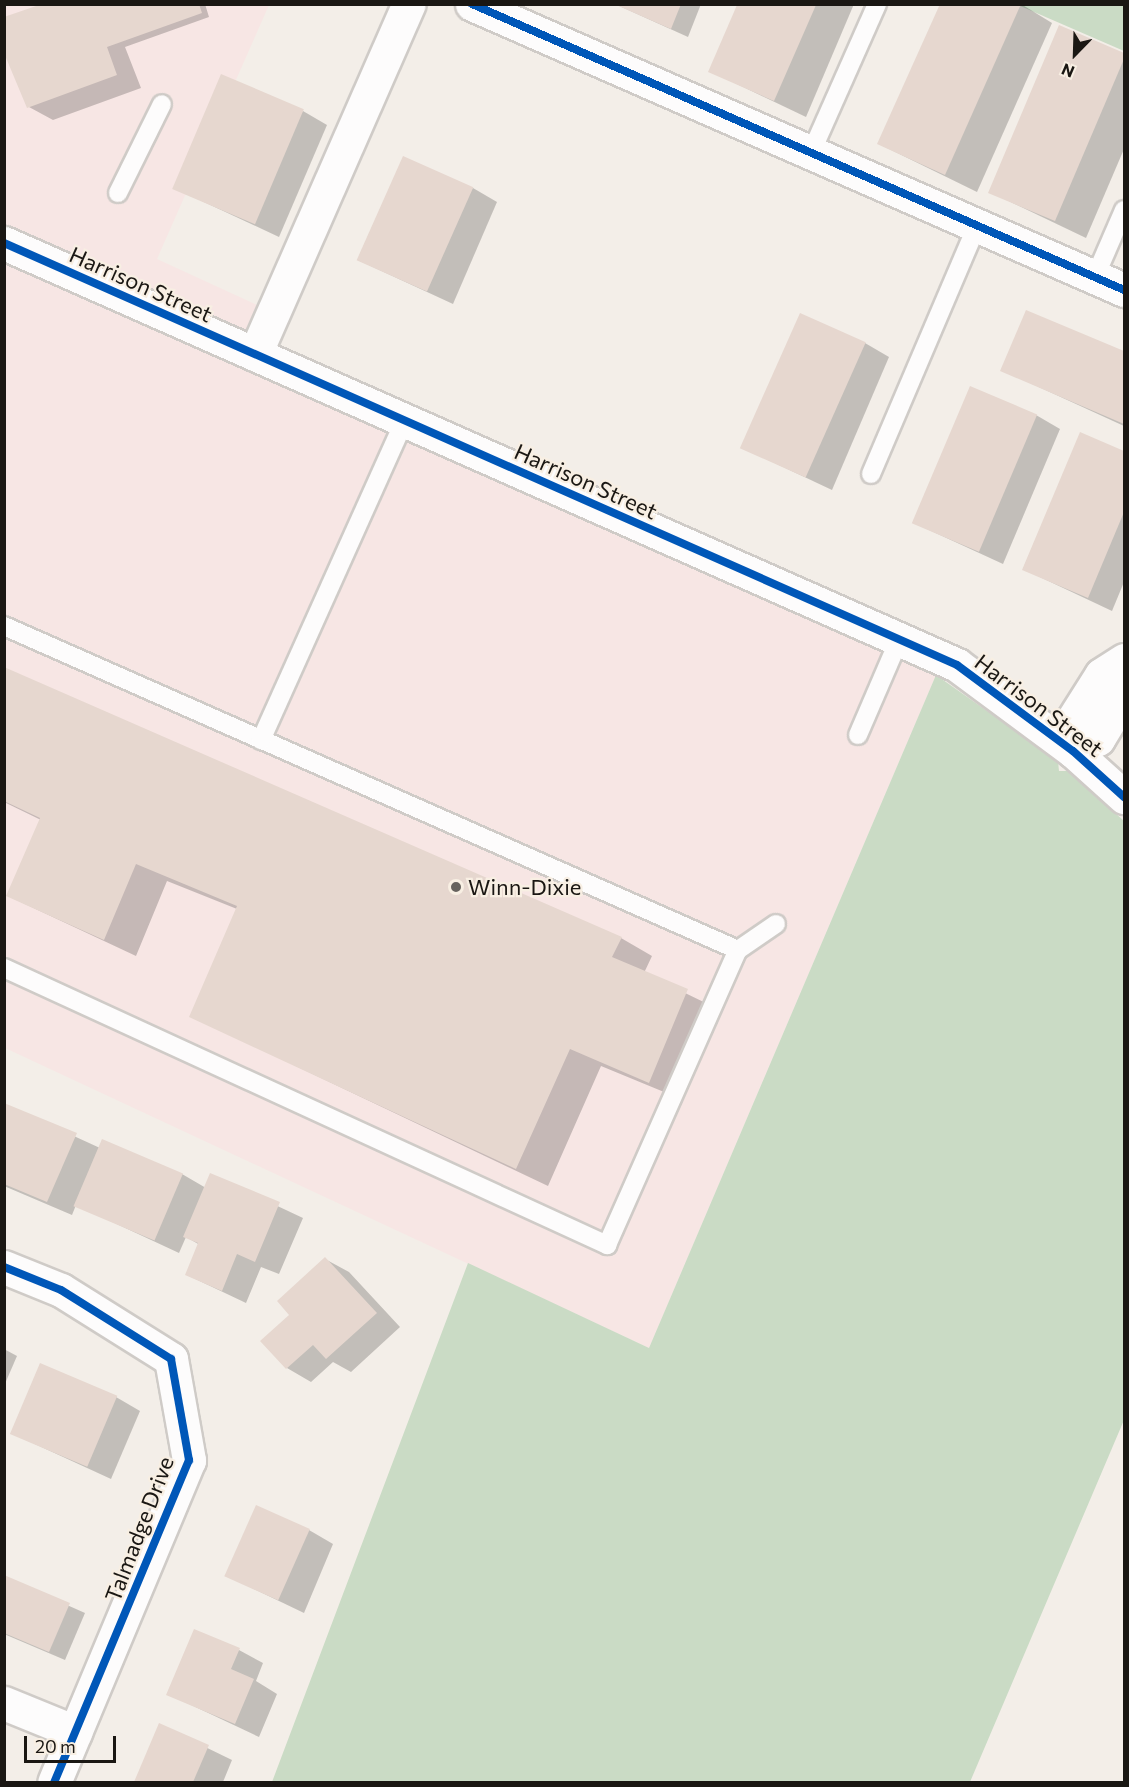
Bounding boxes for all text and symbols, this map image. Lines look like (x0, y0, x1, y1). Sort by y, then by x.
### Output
north arrow (1045, 24, 1105, 84)
text: N (1059, 60, 1077, 82)
street label: Harrison Street (66, 241, 216, 327)
street label: Harrison Street (511, 438, 661, 524)
street label: Harrison Street (970, 648, 1108, 762)
place label: Winn-Dixie (468, 874, 581, 900)
marker: Winn-Dixie (449, 880, 463, 894)
street label: Talmadge Drive (99, 1453, 179, 1605)
scale bar (27, 1724, 118, 1762)
text: 20 m (35, 1735, 76, 1757)

